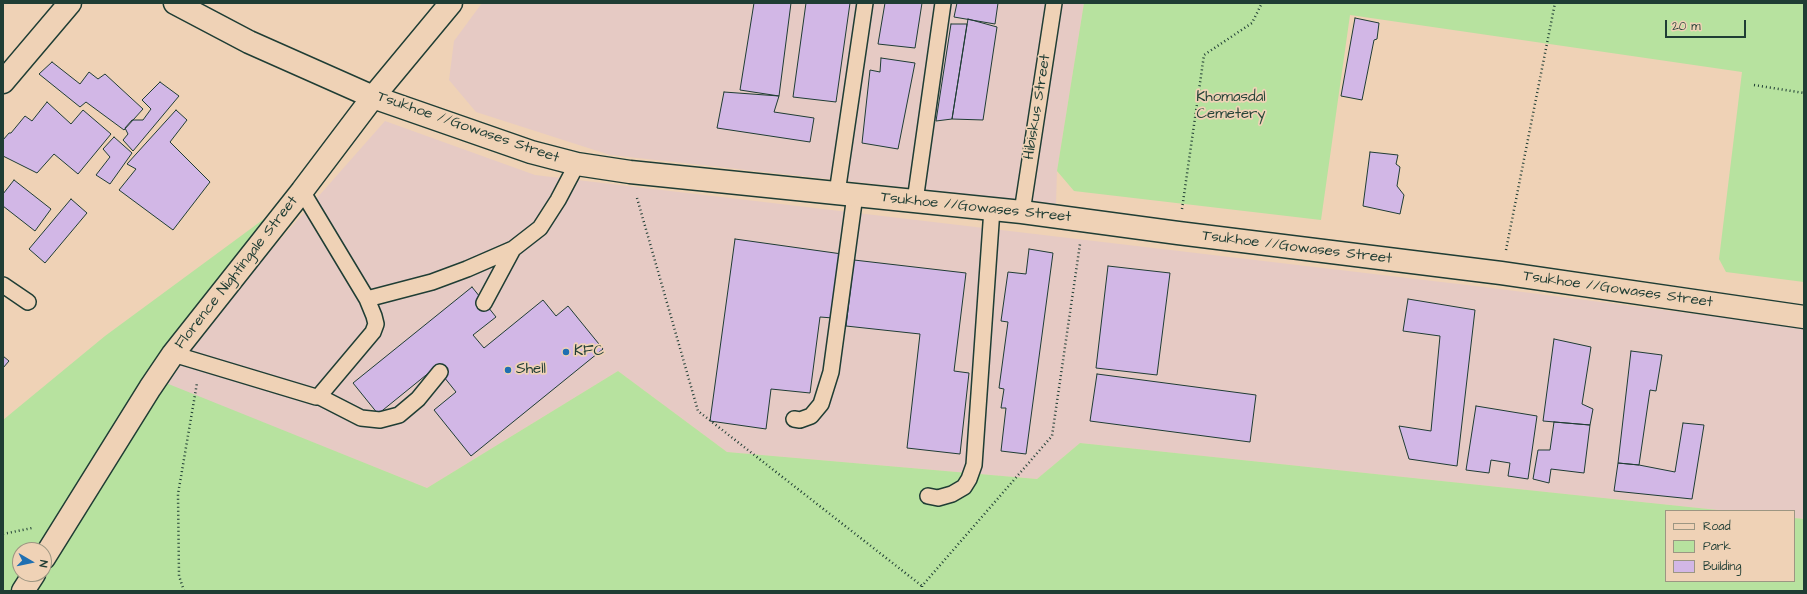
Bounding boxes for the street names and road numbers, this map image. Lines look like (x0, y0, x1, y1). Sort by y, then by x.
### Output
street label: Hibiskus Street (1021, 53, 1055, 161)
street label: Tsukhoe //Gowases Street (375, 88, 561, 168)
street label: Tsukhoe //Gowases Street (880, 189, 1072, 227)
street label: Florence Nightingale Street (172, 193, 302, 353)
street label: Tsukhoe //Gowases Street (1201, 227, 1393, 269)
street label: Tsukhoe //Gowases Street (1522, 268, 1714, 312)

